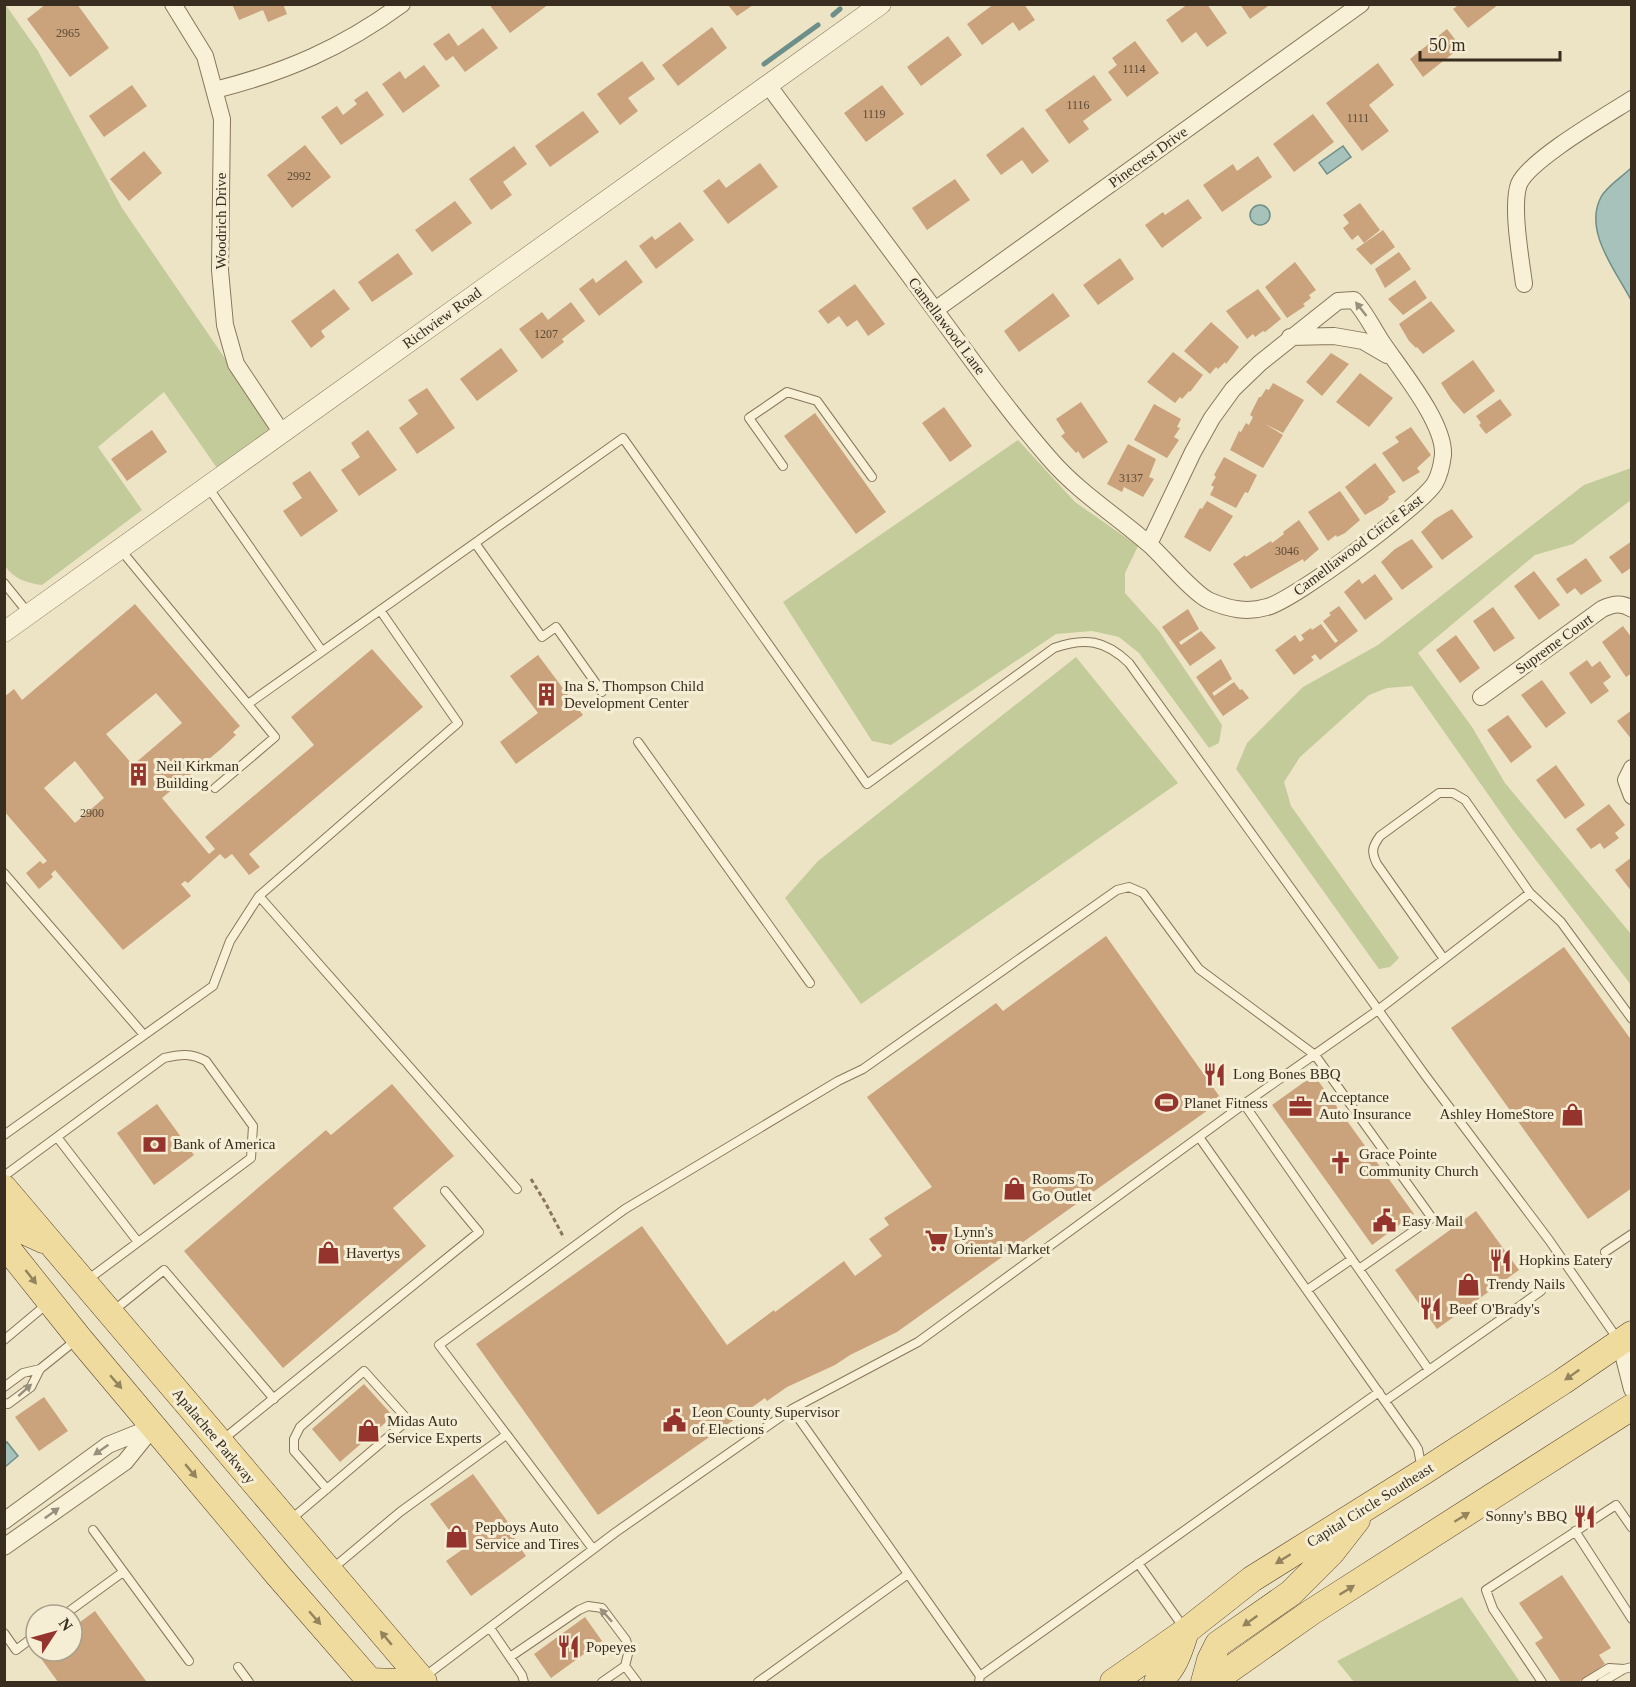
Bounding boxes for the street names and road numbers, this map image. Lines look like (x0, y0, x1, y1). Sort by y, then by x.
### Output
street label: Pinecrest Drive (1106, 123, 1191, 191)
street label: Woodrich Drive (213, 172, 229, 269)
street label: Camellawood Lane (905, 274, 989, 378)
street label: Richview Road (400, 284, 485, 352)
street label: Camelliawood Circle East (1290, 491, 1426, 599)
street label: Supreme Court (1512, 610, 1596, 677)
street label: Apalachee Parkway (169, 1385, 259, 1487)
street label: Capital Circle Southeast (1304, 1459, 1437, 1550)

